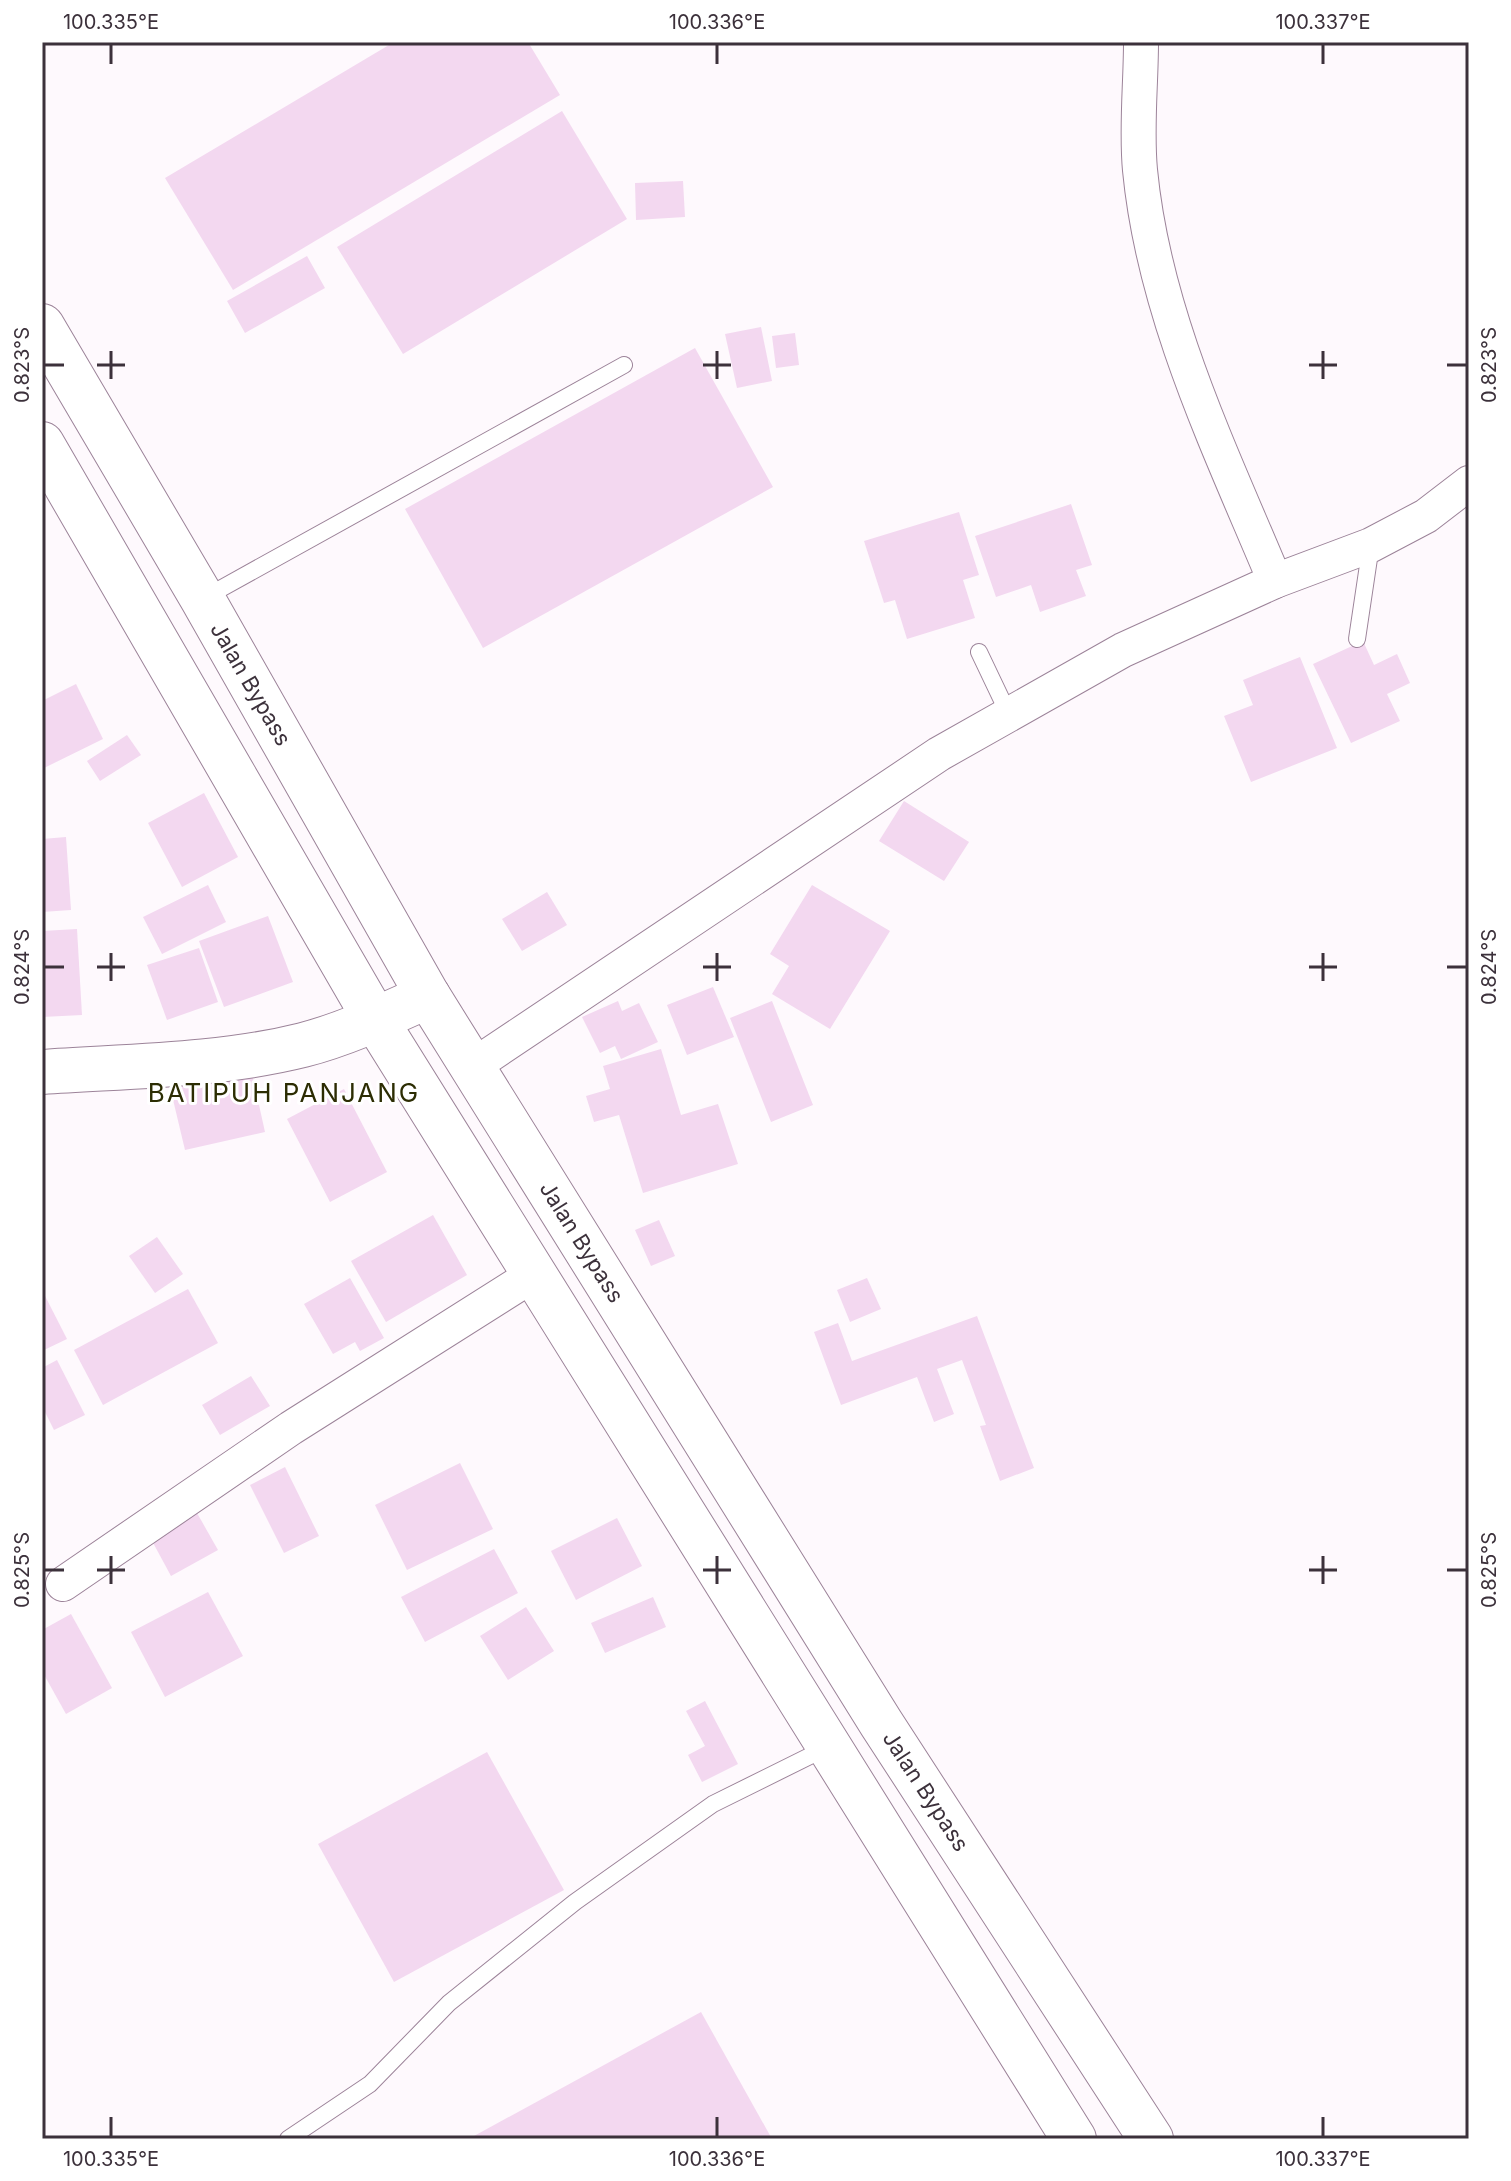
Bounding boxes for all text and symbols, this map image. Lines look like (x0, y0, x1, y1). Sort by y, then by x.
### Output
text: 100.335°E (63, 10, 159, 34)
text: 100.336°E (669, 10, 765, 34)
text: 100.337°E (1275, 10, 1371, 34)
text: 0.823°S (10, 327, 34, 403)
text: 0.823°S (1477, 327, 1501, 403)
street label: Jalan Bypass (205, 618, 297, 750)
text: 0.824°S (10, 929, 34, 1005)
text: 0.824°S (1477, 929, 1501, 1005)
district label: BATIPUH PANJANG (148, 1077, 420, 1108)
street label: Jalan Bypass (534, 1177, 630, 1307)
text: 0.825°S (10, 1532, 34, 1608)
text: 0.825°S (1477, 1532, 1501, 1608)
street label: Jalan Bypass (878, 1726, 974, 1856)
text: 100.335°E (63, 2147, 159, 2171)
text: 100.336°E (669, 2147, 765, 2171)
text: 100.337°E (1275, 2147, 1371, 2171)

